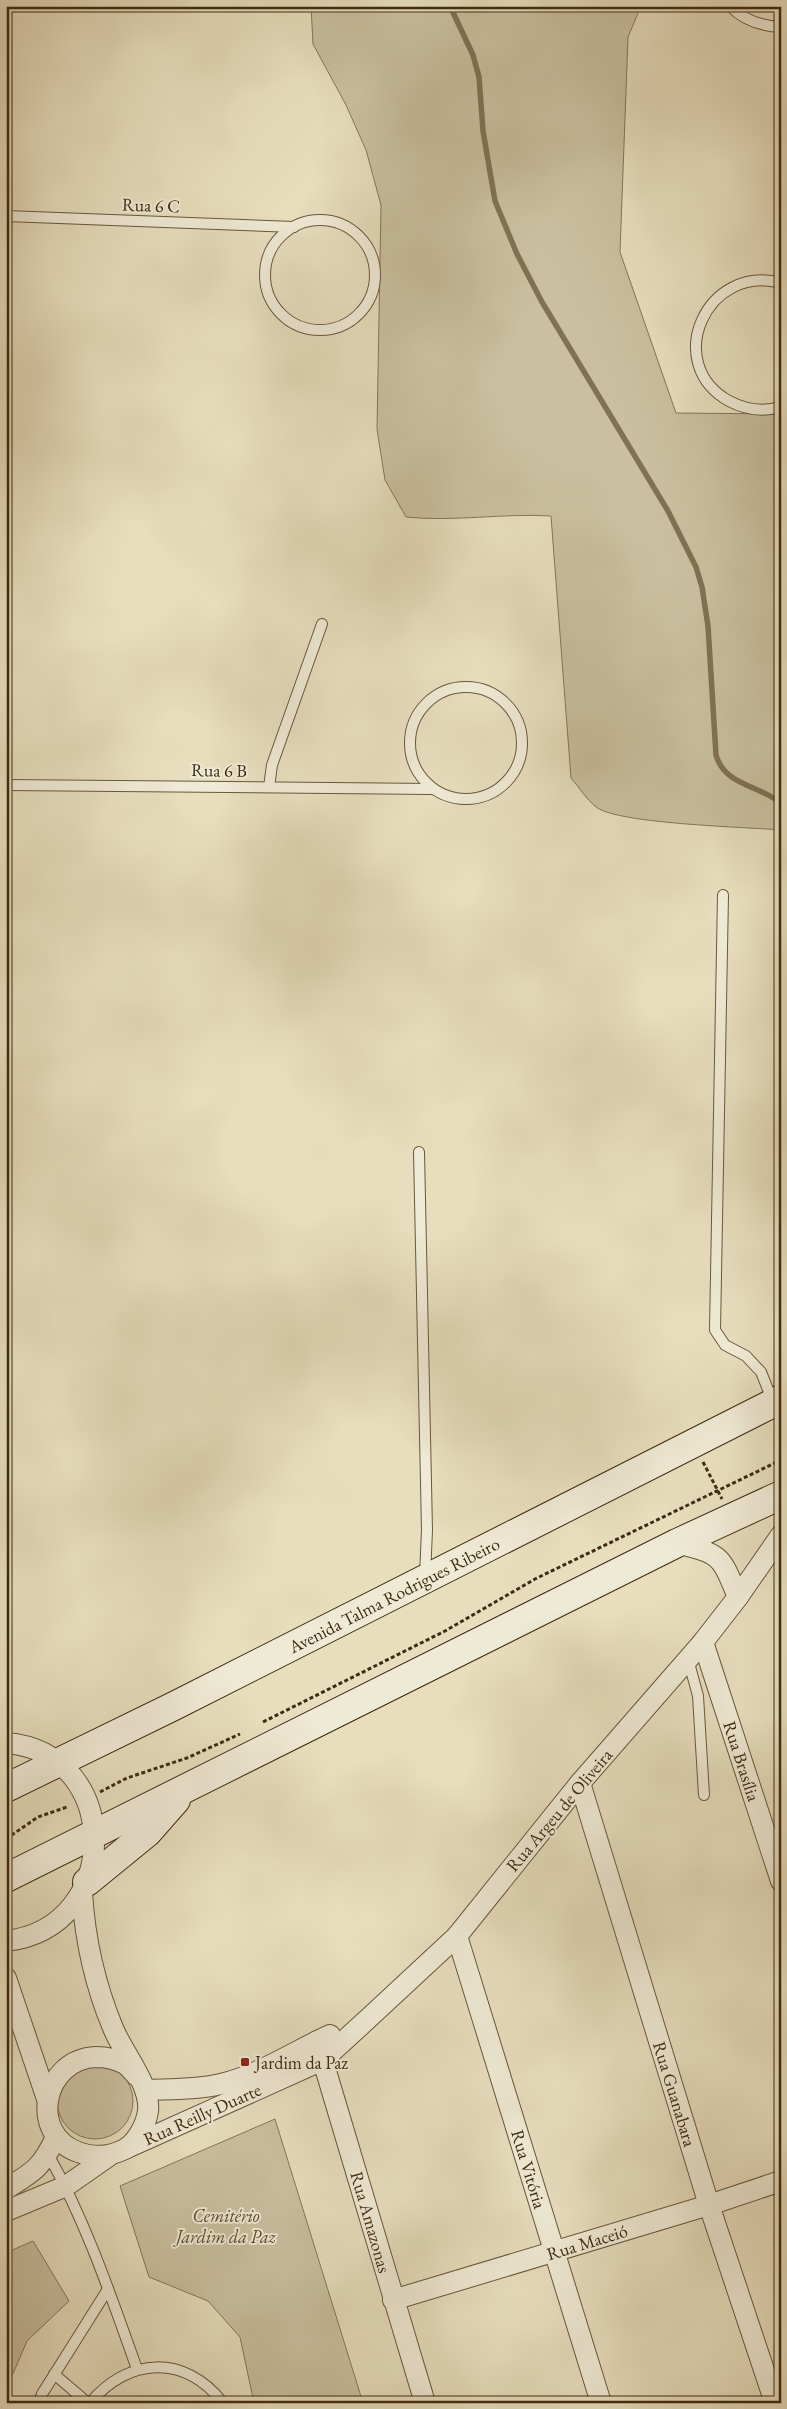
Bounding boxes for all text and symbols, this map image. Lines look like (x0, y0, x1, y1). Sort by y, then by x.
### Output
street label: Rua 6 C (122, 192, 180, 218)
street label: Rua 6 B (191, 758, 247, 782)
street label: Avenida Talma Rodrigues Ribeiro (284, 1532, 503, 1659)
street label: Rua Brasília (718, 1718, 766, 1805)
street label: Rua Argeu de Oliveira (501, 1743, 618, 1876)
street label: Rua Guanabara (648, 2039, 702, 2150)
place label: Jardim da Paz (253, 2051, 348, 2074)
marker: Jardim da Paz (239, 2056, 251, 2068)
street label: Rua Reilly Duarte (140, 2078, 264, 2150)
street label: Rua Vitória (506, 2127, 552, 2212)
street label: Rua Amazonas (346, 2169, 397, 2276)
park label: Cemitério Jardim da Paz (172, 2204, 276, 2248)
street label: Rua Maceió (544, 2219, 630, 2265)

